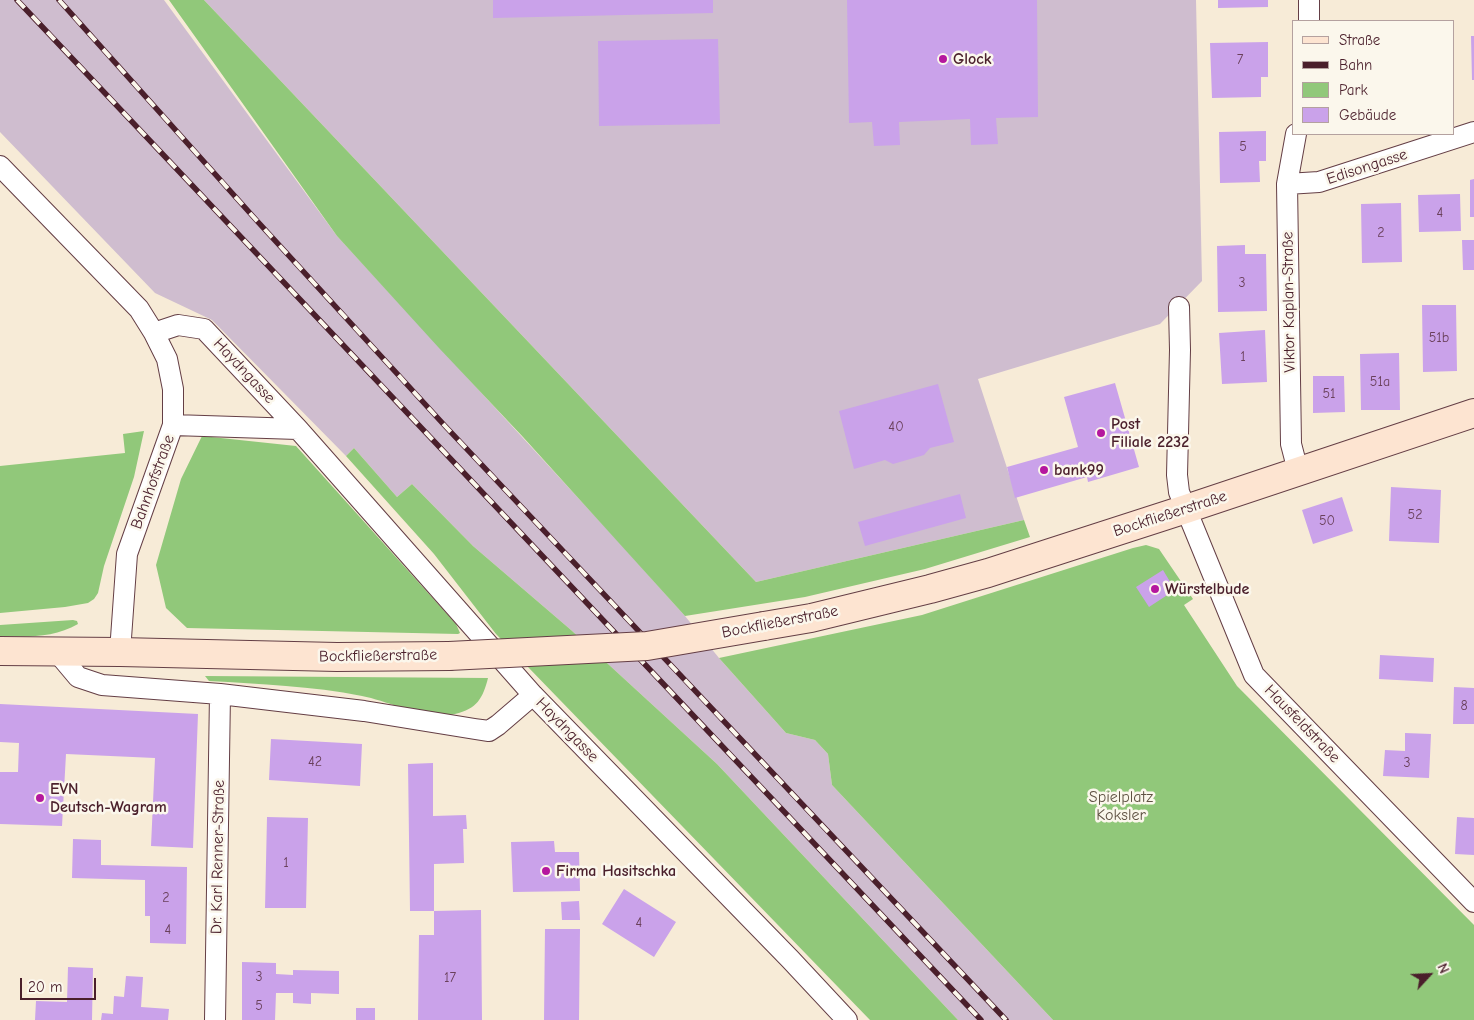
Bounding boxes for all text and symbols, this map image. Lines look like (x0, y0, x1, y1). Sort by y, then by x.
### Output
legend (1292, 20, 1454, 135)
text: Straße (1339, 31, 1380, 49)
place label: Glock (953, 49, 992, 69)
house number: 7 (1237, 52, 1243, 68)
marker: Glock (937, 53, 949, 65)
text: Bahn (1339, 56, 1372, 74)
text: Park (1339, 81, 1368, 99)
text: Gebäude (1339, 106, 1396, 124)
house number: 5 (1239, 139, 1247, 155)
street label: Edisongasse (1324, 145, 1410, 189)
house number: 4 (1437, 205, 1443, 221)
house number: 2 (1377, 225, 1385, 241)
street label: Viktor Kaplan-Straße (1278, 231, 1300, 373)
house number: 3 (1238, 275, 1246, 291)
house number: 51b (1429, 330, 1449, 346)
street label: Haydngasse (209, 334, 279, 408)
house number: 1 (1240, 349, 1246, 365)
house number: 51a (1370, 374, 1390, 390)
house number: 51 (1322, 386, 1336, 402)
place label: Post Filiale 2232 (1111, 414, 1189, 452)
house number: 40 (888, 419, 904, 435)
marker: Post Filiale 2232 (1095, 427, 1107, 439)
street label: Bahnhofstraße (127, 432, 179, 532)
place label: bank99 (1054, 460, 1104, 480)
marker: bank99 (1038, 464, 1050, 476)
street label: Bockfließerstraße (1111, 487, 1229, 541)
house number: 52 (1408, 507, 1422, 523)
house number: 50 (1319, 513, 1335, 529)
place label: Würstelbude (1165, 579, 1249, 599)
marker: Würstelbude (1149, 583, 1161, 595)
street label: Bockfließerstraße (720, 601, 840, 643)
street label: Bockfließerstraße (319, 645, 437, 667)
street label: Hausfeldstraße (1260, 681, 1344, 767)
street label: Haydngasse (532, 694, 602, 766)
house number: 8 (1460, 698, 1468, 714)
house number: 42 (308, 754, 322, 770)
house number: 3 (1403, 755, 1411, 771)
place label: EVN Deutsch-Wagram (50, 779, 167, 817)
street label: Dr. Karl Renner-Straße (207, 780, 229, 934)
park label: Spielplatz Koksler (1089, 787, 1153, 825)
marker: EVN Deutsch-Wagram (34, 792, 46, 804)
house number: 1 (283, 855, 289, 871)
place label: Firma Hasitschka (556, 861, 676, 881)
marker: Firma Hasitschka (540, 865, 552, 877)
house number: 2 (162, 890, 170, 906)
house number: 4 (636, 915, 642, 931)
house number: 4 (165, 922, 171, 938)
north arrow (1404, 950, 1454, 1000)
text: N (1433, 961, 1453, 976)
scale bar (22, 968, 99, 1000)
house number: 3 (255, 969, 263, 985)
house number: 17 (444, 970, 456, 986)
text: 20 m (28, 978, 62, 996)
house number: 5 (255, 998, 263, 1014)

